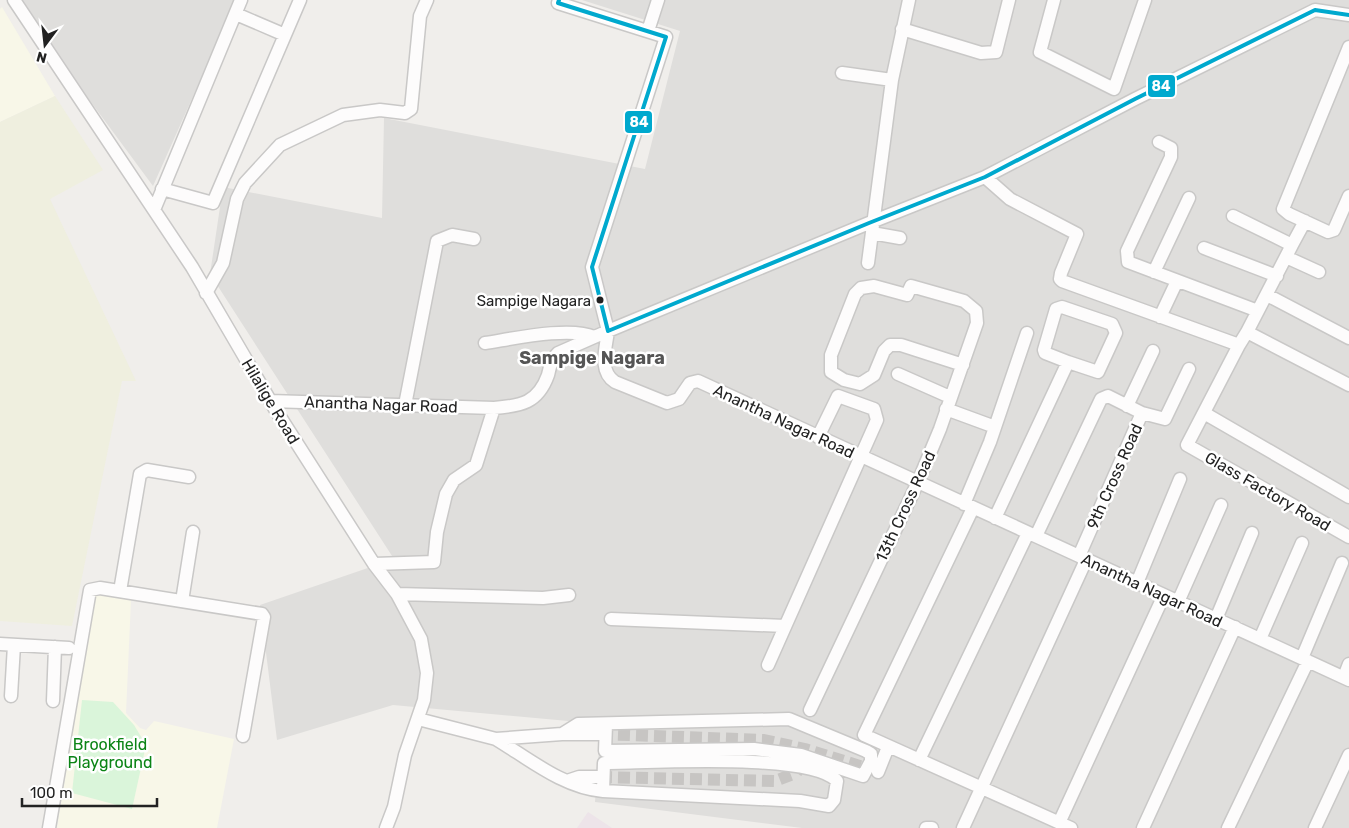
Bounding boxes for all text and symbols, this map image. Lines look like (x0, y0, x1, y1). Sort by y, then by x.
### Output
north arrow (20, 20, 70, 70)
text: N (35, 48, 49, 67)
line badge: 84 (1147, 74, 1176, 98)
text: 84 (1151, 78, 1171, 95)
line badge: 84 (624, 110, 653, 134)
text: 84 (629, 114, 649, 131)
place label: Sampige Nagara (477, 292, 591, 310)
marker: Sampige Nagara (595, 295, 605, 305)
district label: Sampige Nagara (519, 347, 665, 369)
street label: Hilalige Road (238, 355, 303, 447)
street label: Anantha Nagar Road (710, 380, 857, 462)
street label: Anantha Nagar Road (304, 392, 458, 417)
street label: 9th Cross Road (1083, 421, 1146, 532)
street label: 13th Cross Road (871, 448, 939, 565)
street label: Glass Factory Road (1201, 448, 1334, 535)
street label: Anantha Nagar Road (1078, 549, 1225, 631)
park label: Brookfield Playground (68, 735, 152, 772)
scale bar (22, 776, 158, 808)
text: 100 m (30, 784, 72, 802)

